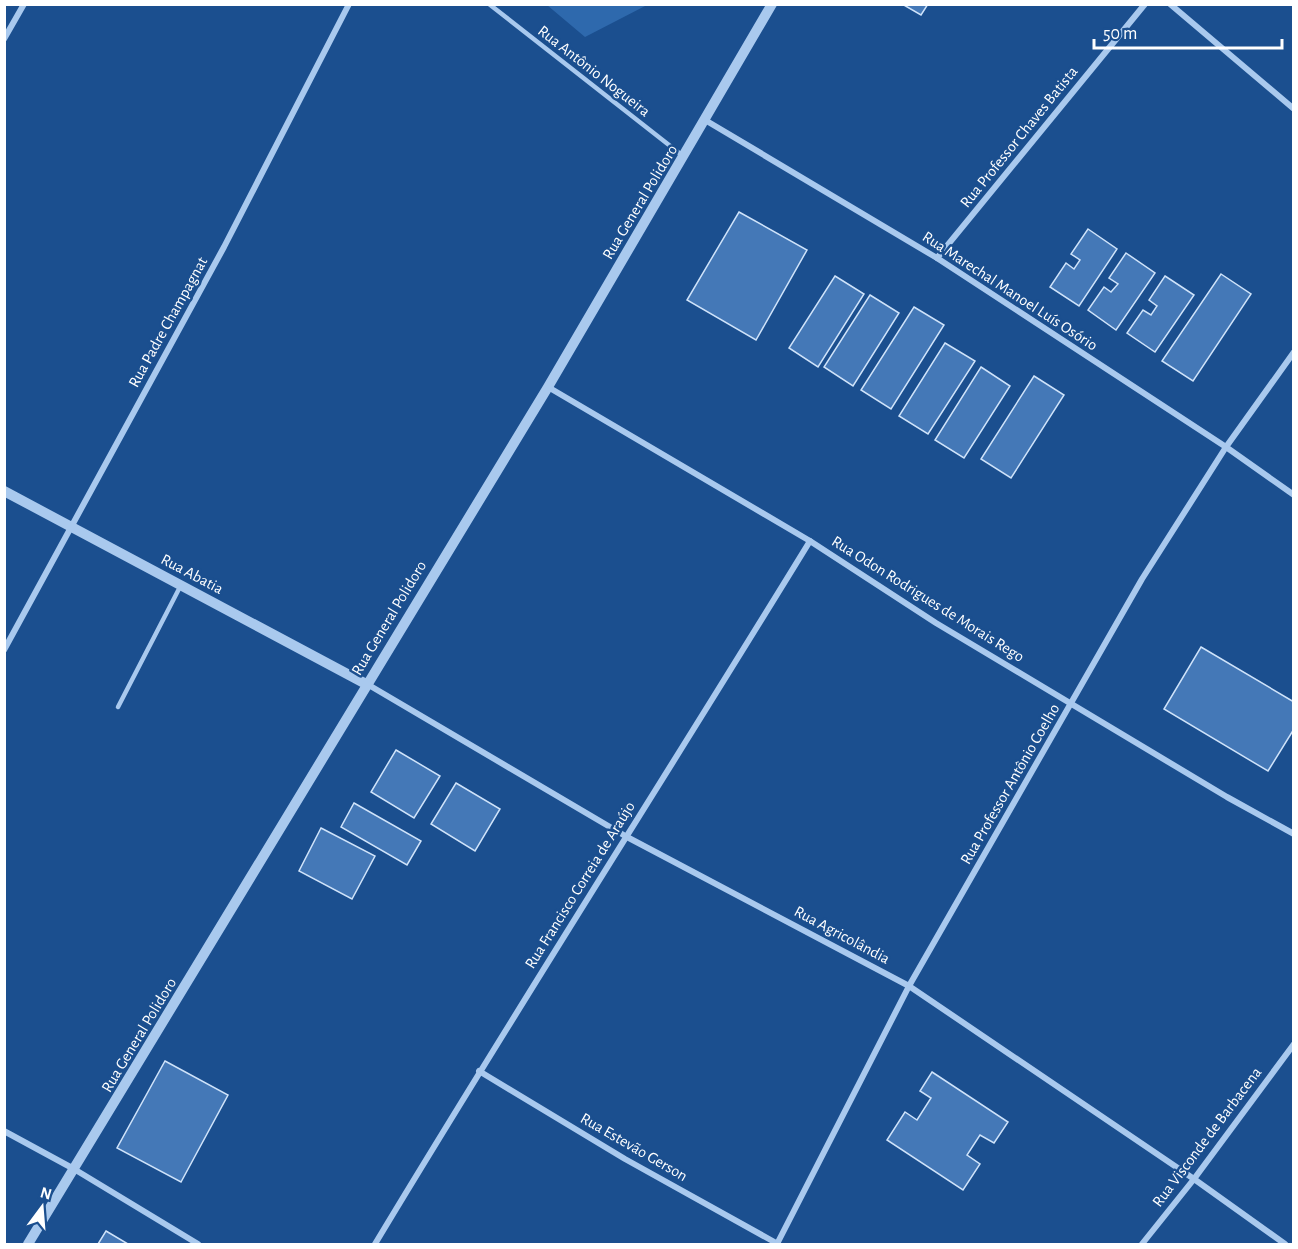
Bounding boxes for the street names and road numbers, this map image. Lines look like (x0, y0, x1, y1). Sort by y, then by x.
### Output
street label: Rua Antônio Nogueira (535, 22, 653, 120)
street label: Rua Professor Chaves Batista (957, 63, 1081, 211)
street label: Rua General Polidoro (600, 142, 680, 262)
street label: Rua Marechal Manoel Luís Osório (920, 228, 1100, 354)
street label: Rua Padre Champagnat (126, 254, 210, 390)
street label: Rua Odon Rodrigues de Morais Rego (829, 533, 1027, 665)
street label: Rua Abatia (158, 551, 226, 597)
street label: Rua General Polidoro (349, 558, 429, 678)
street label: Rua Professor Antônio Coelho (957, 701, 1063, 867)
street label: Rua Francisco Correia de Araújo (522, 799, 639, 972)
street label: Rua Agricolândia (792, 903, 892, 967)
street label: Rua General Polidoro (99, 975, 179, 1095)
street label: Rua Visconde de Barbacena (1149, 1064, 1265, 1210)
street label: Rua Estevão Gerson (578, 1110, 690, 1184)

